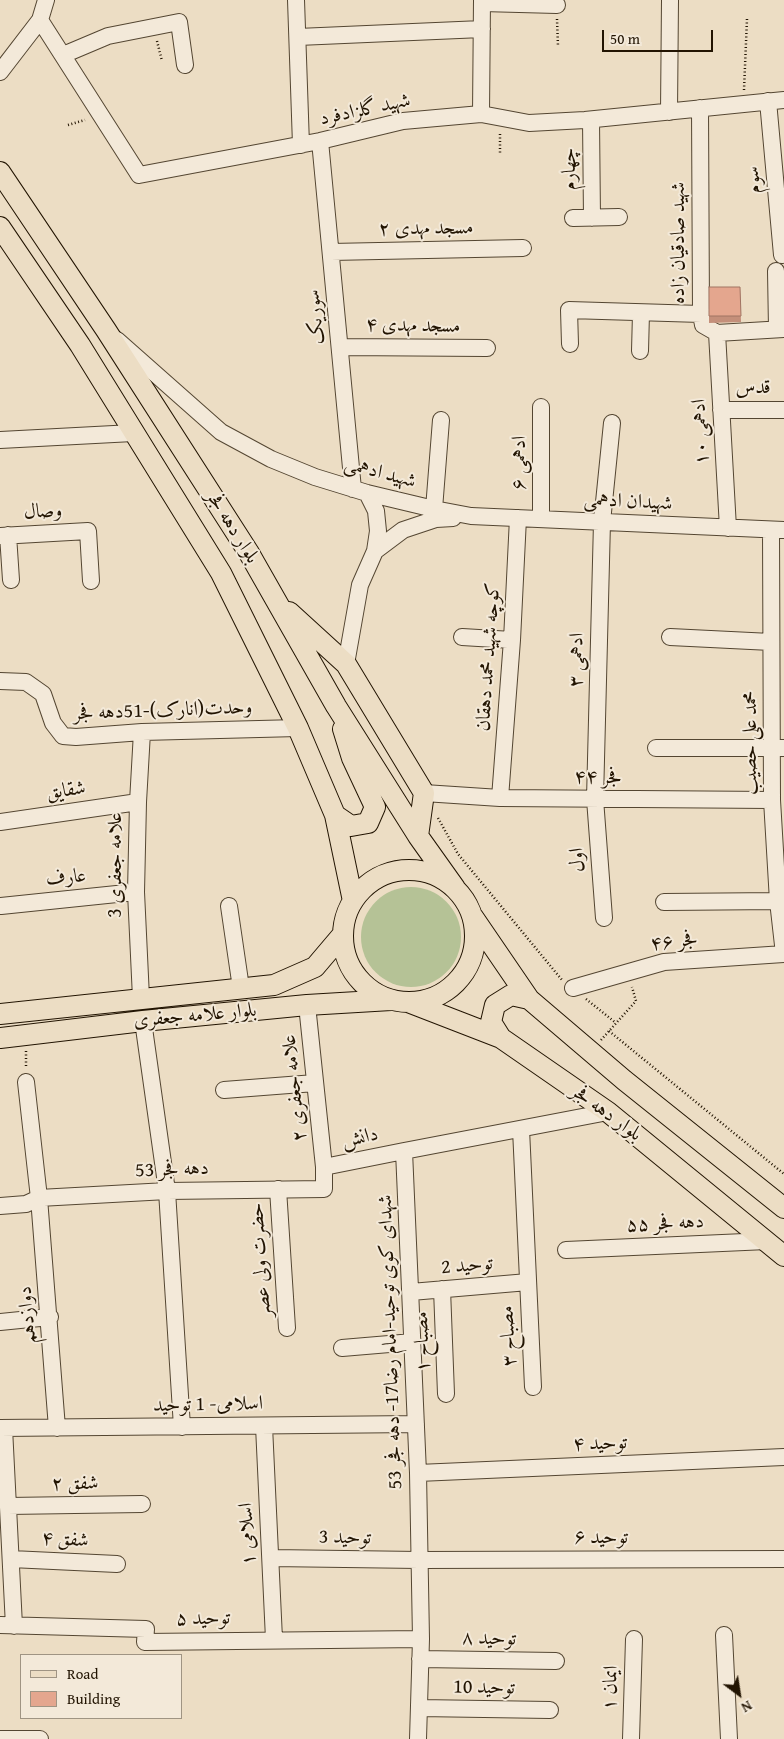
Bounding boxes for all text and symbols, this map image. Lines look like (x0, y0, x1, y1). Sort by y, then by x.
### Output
scale bar (604, 20, 715, 52)
text: 50 m (610, 28, 640, 49)
street label: شهید گلزادفرد (317, 89, 413, 131)
street label: چهارم (558, 148, 582, 190)
street label: سوم (741, 165, 767, 195)
street label: شهید صادقیان زاده (667, 182, 691, 304)
street label: مسجد مهدی ۲ (378, 216, 474, 242)
street label: سوریک (302, 288, 330, 346)
street label: مسجد مهدی ۴ (365, 313, 461, 339)
street label: قدس (735, 376, 771, 400)
street label: ادهمی ۱۰ (687, 398, 715, 466)
street label: ادهمی ۶ (508, 436, 532, 490)
street label: شهید ادهمی (342, 452, 418, 494)
street label: بلوار دهه فجر (200, 486, 264, 568)
street label: شهیدان ادهمی (583, 488, 673, 516)
street label: وصال (23, 499, 63, 525)
street label: کوچه شهید محمد دهقان (472, 582, 506, 732)
street label: ادهمی ۳ (565, 633, 589, 687)
street label: محمد علی حصیب (739, 691, 763, 795)
street label: وحدت(انارک)-51دهه فجر (73, 696, 253, 726)
street label: فجر ۴۴ (574, 766, 622, 790)
street label: شقایق (45, 776, 87, 806)
street label: علامه جعفری 3 (104, 812, 128, 918)
street label: اول (565, 847, 591, 873)
street label: عارف (45, 864, 87, 892)
street label: فجر ۴۶ (649, 927, 699, 957)
street label: بلوار علامه جعفری (132, 999, 258, 1033)
street label: علامه جعفری ۲ (277, 1033, 313, 1143)
street label: بلوار دهه فجر (566, 1079, 646, 1147)
street label: دانش (339, 1122, 381, 1154)
street label: دهه فجر 53 (135, 1157, 209, 1183)
street label: شهدای کوی توحید-امام رضا17- دهه فجر 53 (374, 1194, 408, 1490)
street label: حضرت ولی عصر (245, 1202, 277, 1318)
street label: دهه فجر ۵۵ (626, 1210, 704, 1238)
street label: توحید 2 (440, 1252, 494, 1280)
street label: دوازدهم (14, 1285, 42, 1345)
street label: مصباح ۳ (495, 1305, 523, 1367)
street label: مصباح ۱ (410, 1311, 436, 1373)
street label: اسلامی- 1 توحید (153, 1392, 263, 1418)
street label: توحید ۴ (572, 1431, 628, 1457)
street label: شفق ۲ (51, 1472, 99, 1496)
street label: اسلامی ۱ (234, 1502, 262, 1566)
street label: توحید 3 (319, 1526, 371, 1550)
street label: توحید ۶ (574, 1526, 628, 1550)
street label: شفق ۴ (41, 1527, 89, 1553)
street label: توحید ۵ (176, 1607, 230, 1631)
street label: توحید ۸ (462, 1627, 516, 1651)
legend (20, 1654, 182, 1719)
text: Road (67, 1663, 98, 1684)
street label: ایمان ۱ (598, 1665, 624, 1711)
north arrow (714, 1669, 764, 1719)
street label: توحید 10 (453, 1675, 515, 1701)
text: Building (67, 1688, 120, 1709)
text: N (738, 1696, 756, 1718)

